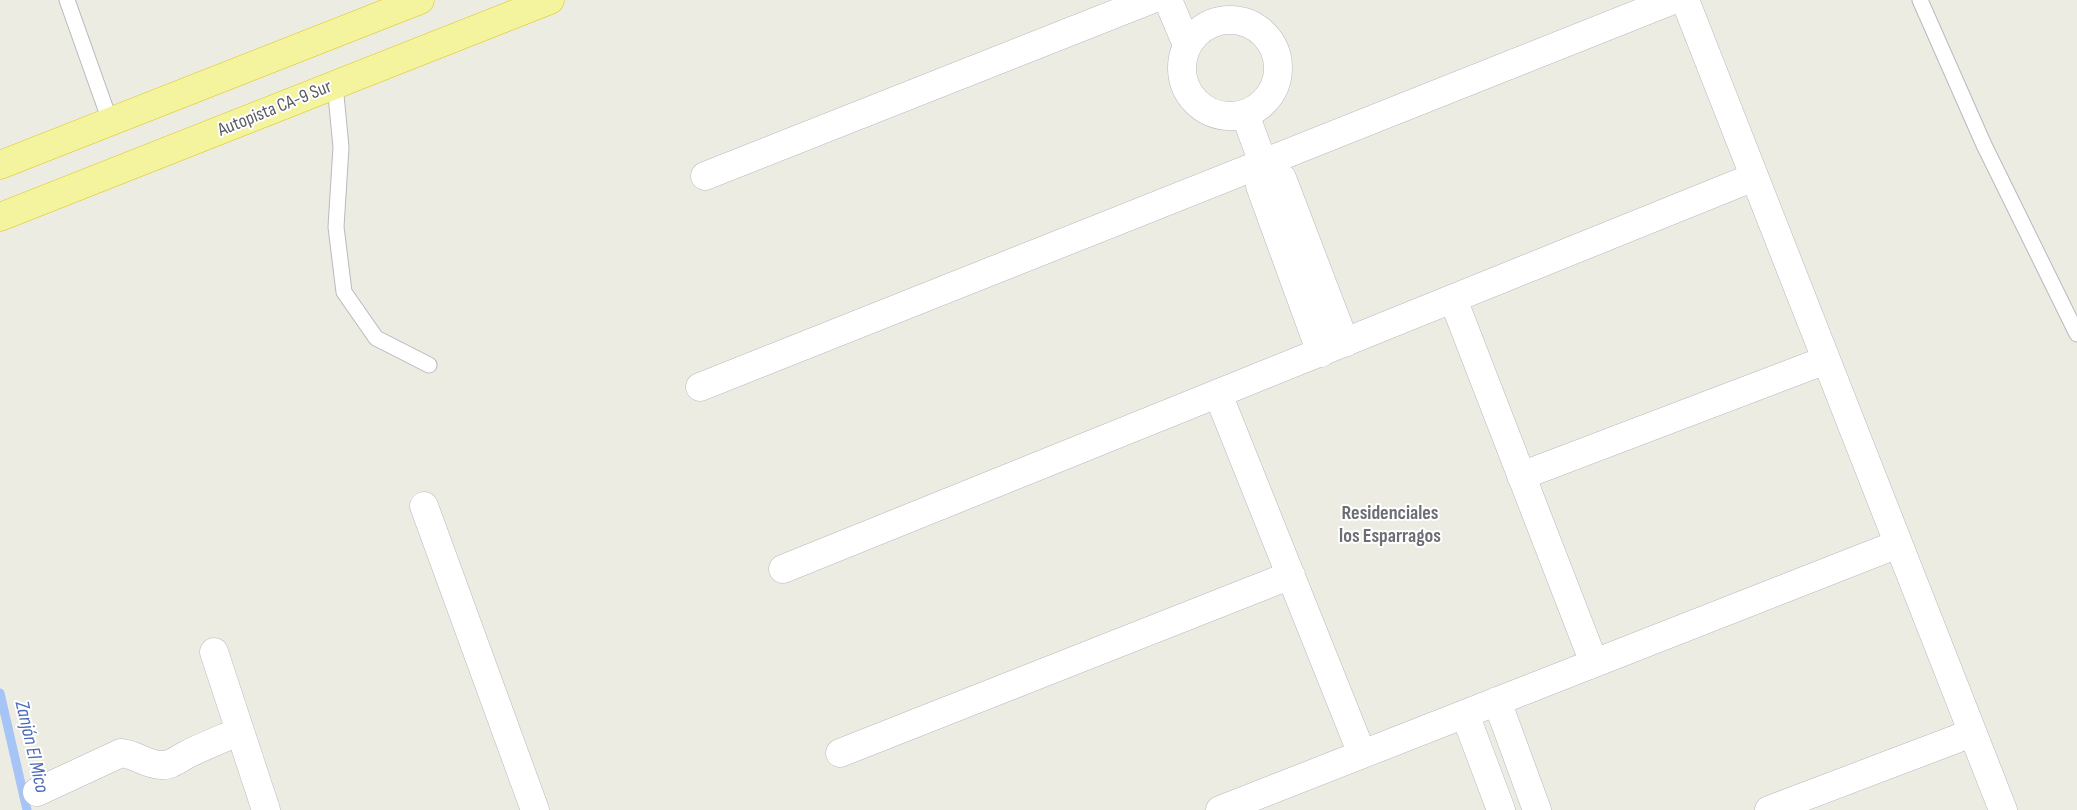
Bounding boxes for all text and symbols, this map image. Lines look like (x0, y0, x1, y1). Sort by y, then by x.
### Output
street label: Autopista CA-9 Sur (215, 76, 335, 142)
district label: Residenciales los Esparragos (1339, 502, 1441, 549)
water label: Zanjón El Mico (9, 699, 53, 795)

